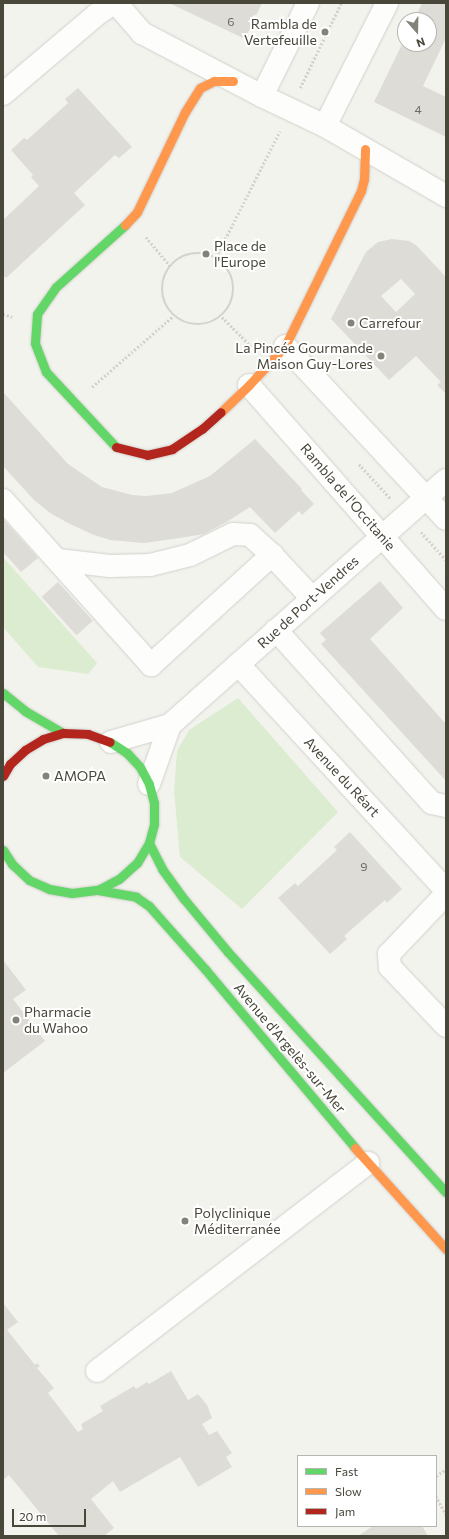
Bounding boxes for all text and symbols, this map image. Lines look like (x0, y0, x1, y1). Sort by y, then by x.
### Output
north arrow (397, 12, 437, 52)
house number: 6 (227, 15, 235, 29)
place label: Rambla de Vertefeuille (244, 16, 317, 48)
marker: Rambla de Vertefeuille (320, 27, 330, 37)
text: N (415, 35, 427, 50)
house number: 4 (414, 103, 422, 117)
place label: Place de l'Europe (214, 238, 266, 270)
marker: Place de l'Europe (201, 249, 211, 259)
place label: Carrefour (359, 315, 421, 331)
marker: Carrefour (346, 318, 356, 328)
place label: La Pincée Gourmande Maison Guy-Lores (235, 340, 373, 372)
marker: La Pincée Gourmande Maison Guy-Lores (376, 351, 386, 361)
street label: Rambla de l'Occitanie (297, 440, 399, 554)
street label: Rue de Port-Vendres (254, 552, 362, 652)
street label: Avenue du Réart (301, 734, 383, 820)
place label: AMOPA (54, 768, 106, 784)
marker: AMOPA (41, 771, 51, 781)
house number: 9 (360, 860, 368, 874)
street label: Avenue d'Argelès-sur-Mer (231, 979, 349, 1117)
place label: Pharmacie du Wahoo (24, 1004, 91, 1036)
marker: Pharmacie du Wahoo (11, 1015, 21, 1025)
place label: Polyclinique Méditerranée (194, 1205, 281, 1238)
marker: Polyclinique Méditerranée (179, 1215, 191, 1227)
legend (297, 1455, 437, 1527)
text: Fast (335, 1464, 358, 1478)
text: Slow (335, 1484, 362, 1498)
scale bar (14, 1501, 88, 1527)
text: Jam (335, 1504, 355, 1518)
text: 20 m (19, 1509, 46, 1523)

